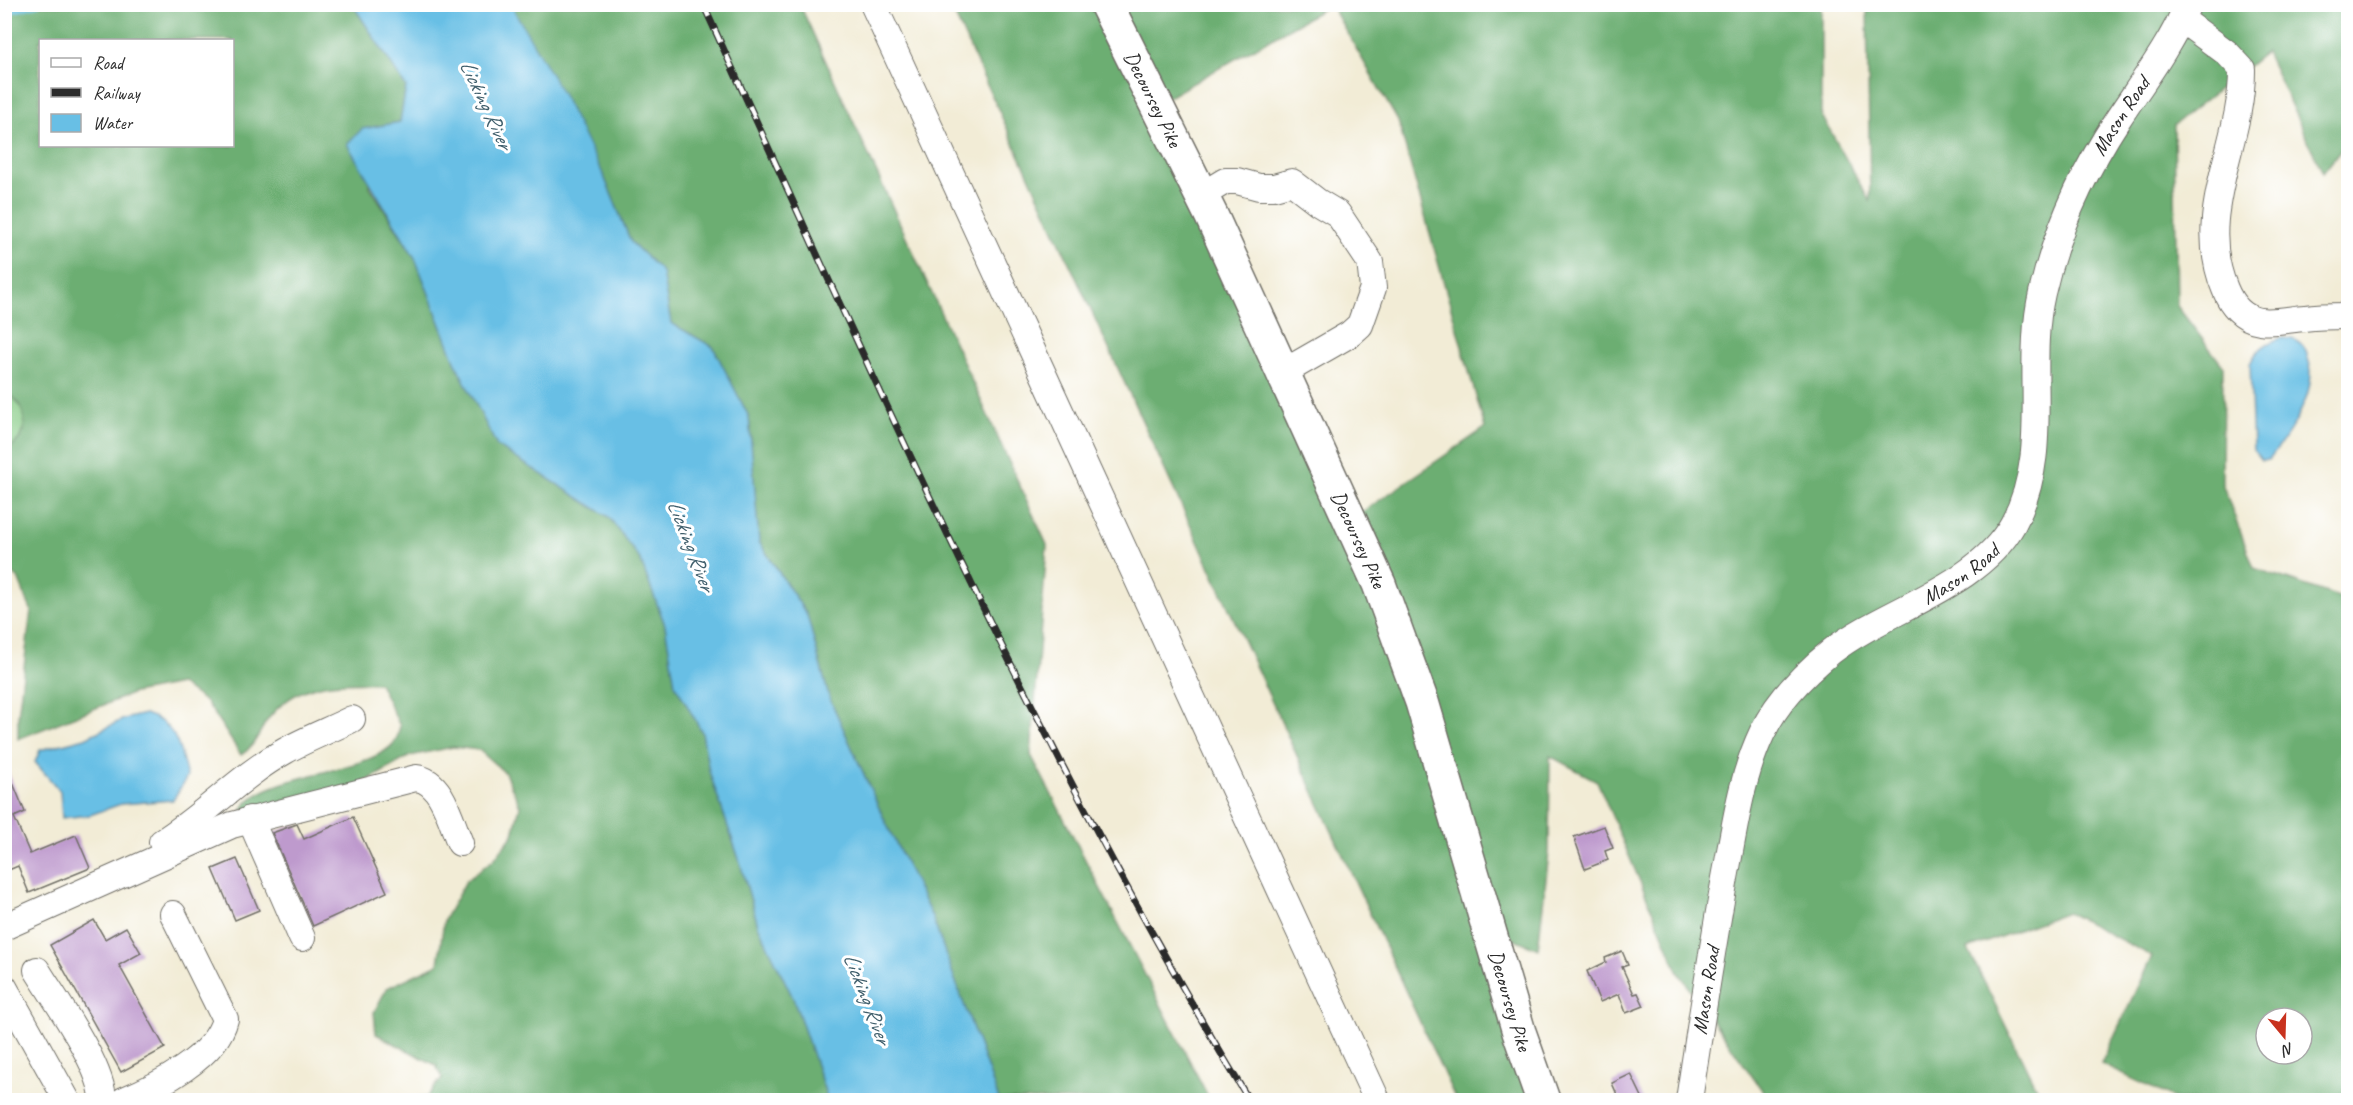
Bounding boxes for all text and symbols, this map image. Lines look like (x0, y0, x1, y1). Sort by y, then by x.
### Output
legend (39, 39, 234, 147)
street label: Decoursey Pike (1118, 47, 1189, 152)
text: Road (93, 52, 126, 74)
water label: Licking River (453, 55, 521, 157)
street label: Mason Road (2086, 69, 2157, 160)
text: Railway (93, 82, 141, 104)
text: Water (93, 112, 134, 134)
street label: Decoursey Pike (1325, 487, 1392, 593)
water label: Licking River (661, 496, 723, 599)
street label: Mason Road (1918, 536, 2007, 610)
street label: Mason Road (1686, 942, 1726, 1036)
street label: Decoursey Pike (1483, 947, 1538, 1056)
water label: Licking River (837, 949, 899, 1052)
north arrow (2254, 1006, 2314, 1066)
text: N (2278, 1038, 2296, 1061)

